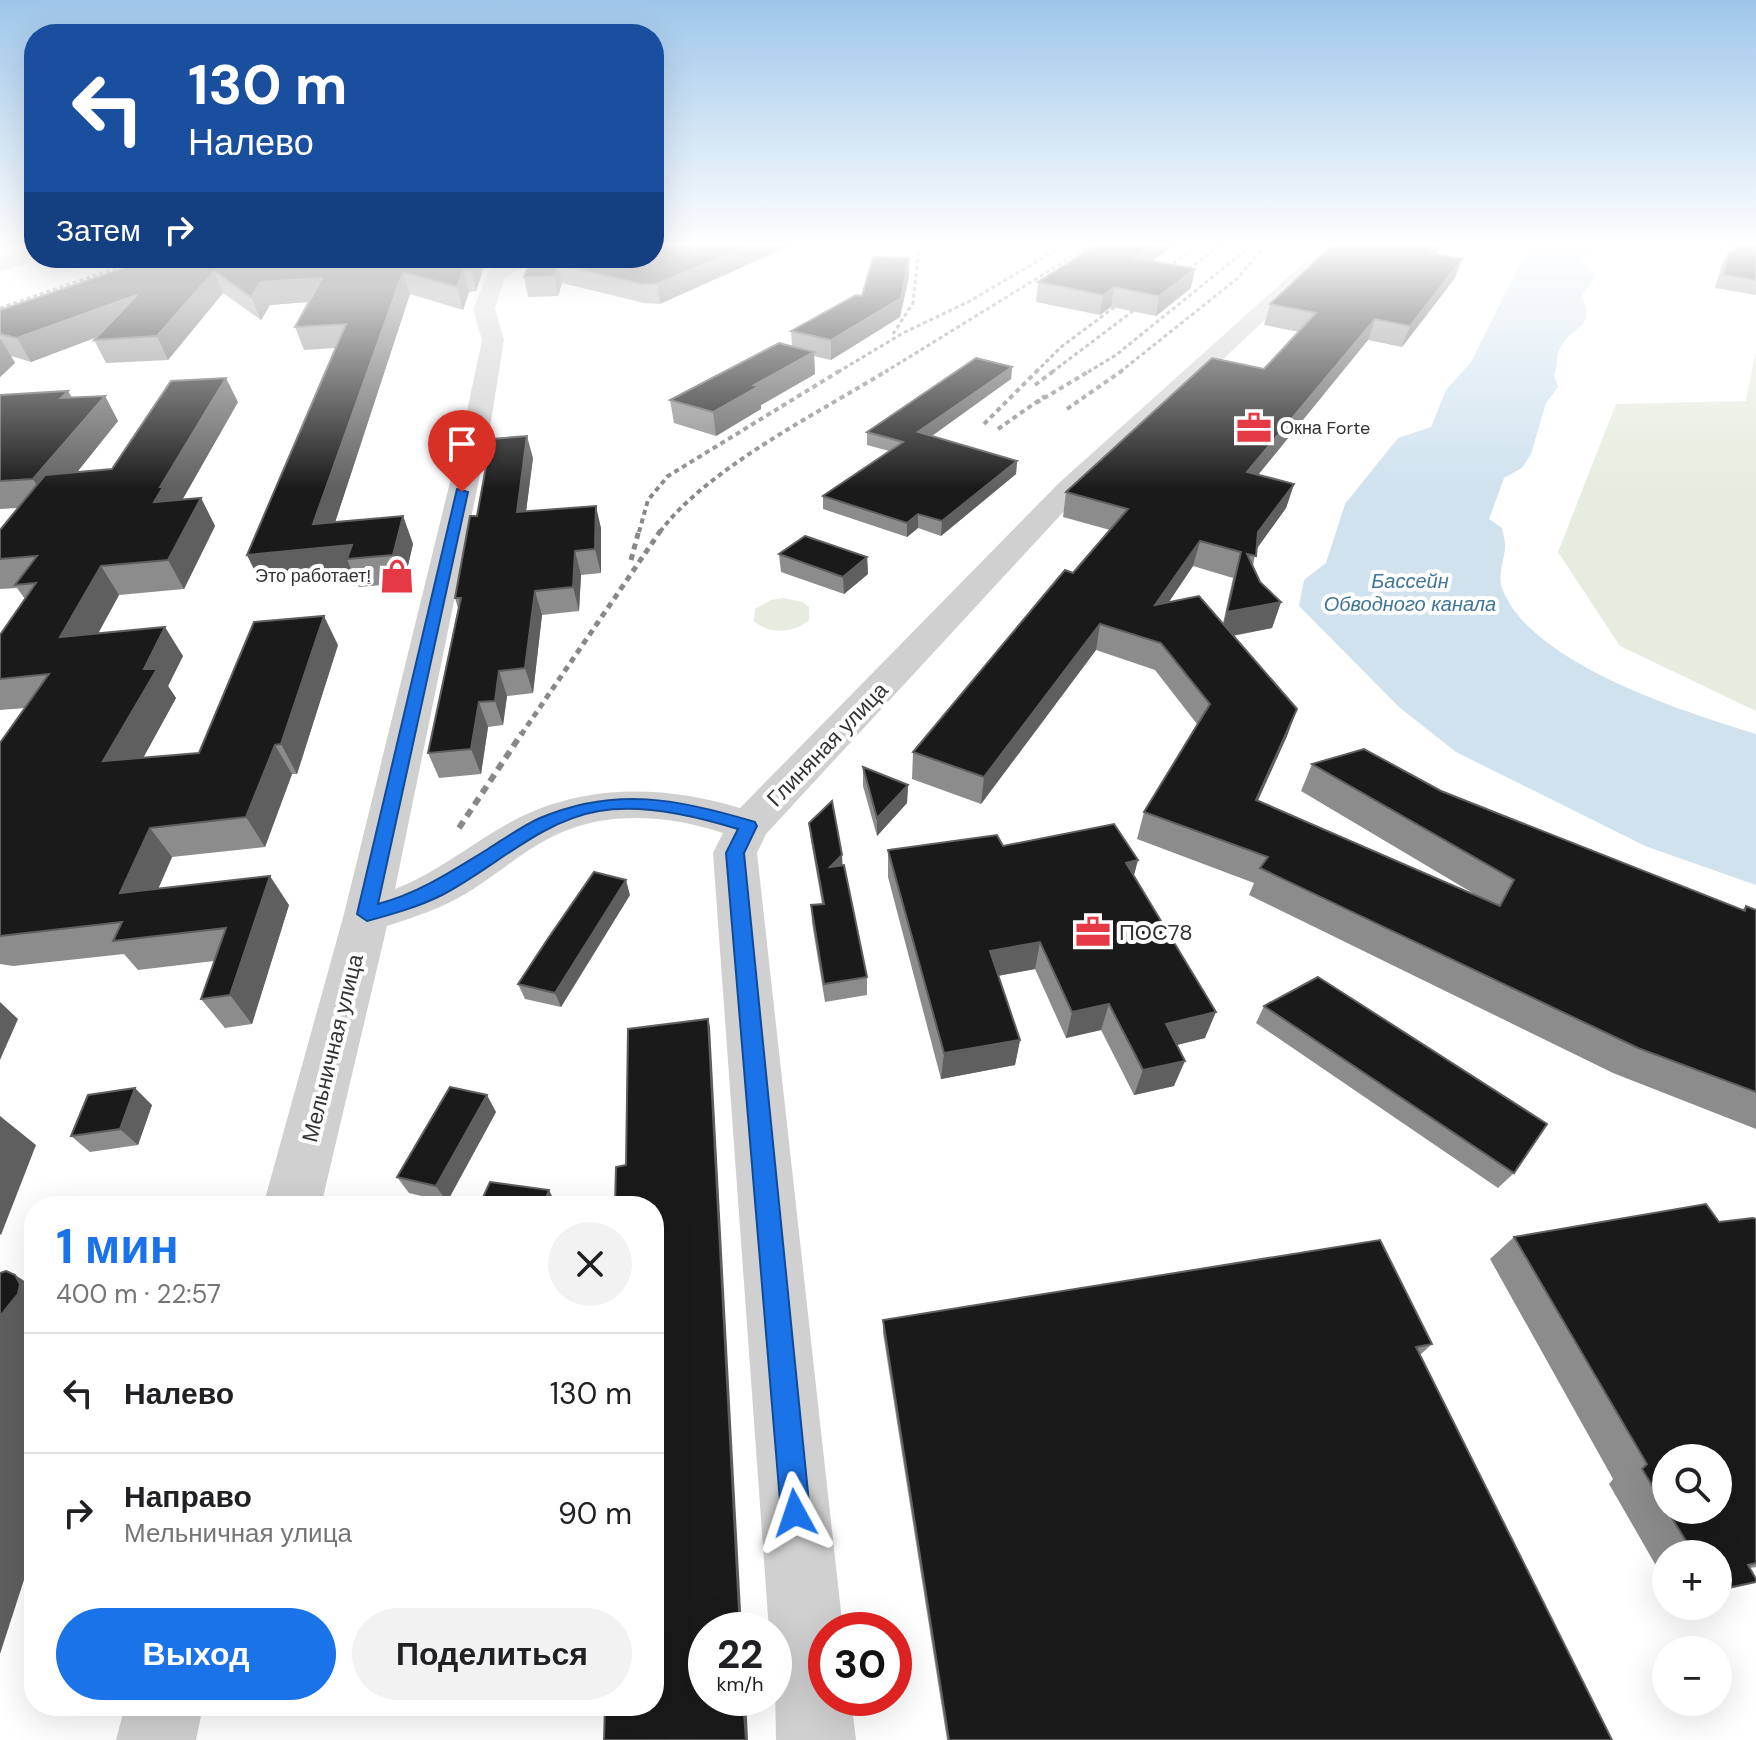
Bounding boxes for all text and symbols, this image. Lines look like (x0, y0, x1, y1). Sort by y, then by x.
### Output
text: 130 m (188, 48, 347, 121)
icon: left (56, 56, 160, 160)
text: Налево (188, 119, 314, 166)
icon: right (157, 208, 201, 252)
text: Затем (56, 211, 141, 250)
office icon: Окна Forte (1235, 409, 1273, 447)
pin (428, 410, 496, 492)
place label: Окна Forte (1280, 416, 1370, 440)
icon: arrive (440, 422, 484, 466)
shop icon: Это работает! (378, 557, 416, 595)
place label: Это работает! (255, 564, 371, 588)
water label: Бассейн Обводного канала (1324, 568, 1496, 617)
street label: Глиняная улица (760, 675, 895, 813)
office icon: ПОС78 (1074, 913, 1112, 951)
place label: ПОС78 (1119, 918, 1193, 947)
street label: Мельничная улица (295, 950, 370, 1145)
text: 1 мин (56, 1215, 179, 1278)
button: close (548, 1222, 632, 1306)
text: 400 m · 22:57 (56, 1277, 221, 1311)
icon: left (56, 1371, 100, 1415)
text: Налево (124, 1374, 234, 1413)
text: 130 m (550, 1374, 632, 1413)
map controls (1652, 1444, 1732, 1716)
button: search (1652, 1444, 1732, 1524)
position arrow (753, 1471, 837, 1555)
text: Направо (124, 1477, 252, 1516)
icon: right (56, 1491, 100, 1535)
text: 90 m (558, 1494, 632, 1533)
text: Мельничная улица (124, 1516, 352, 1550)
button: + (1652, 1540, 1732, 1620)
button: Выход (56, 1608, 336, 1700)
button: Поделиться (352, 1608, 632, 1700)
speed limit sign: 30 (808, 1612, 912, 1716)
text: 22 (717, 1628, 763, 1680)
button: − (1652, 1636, 1732, 1716)
text: km/h (716, 1671, 764, 1697)

